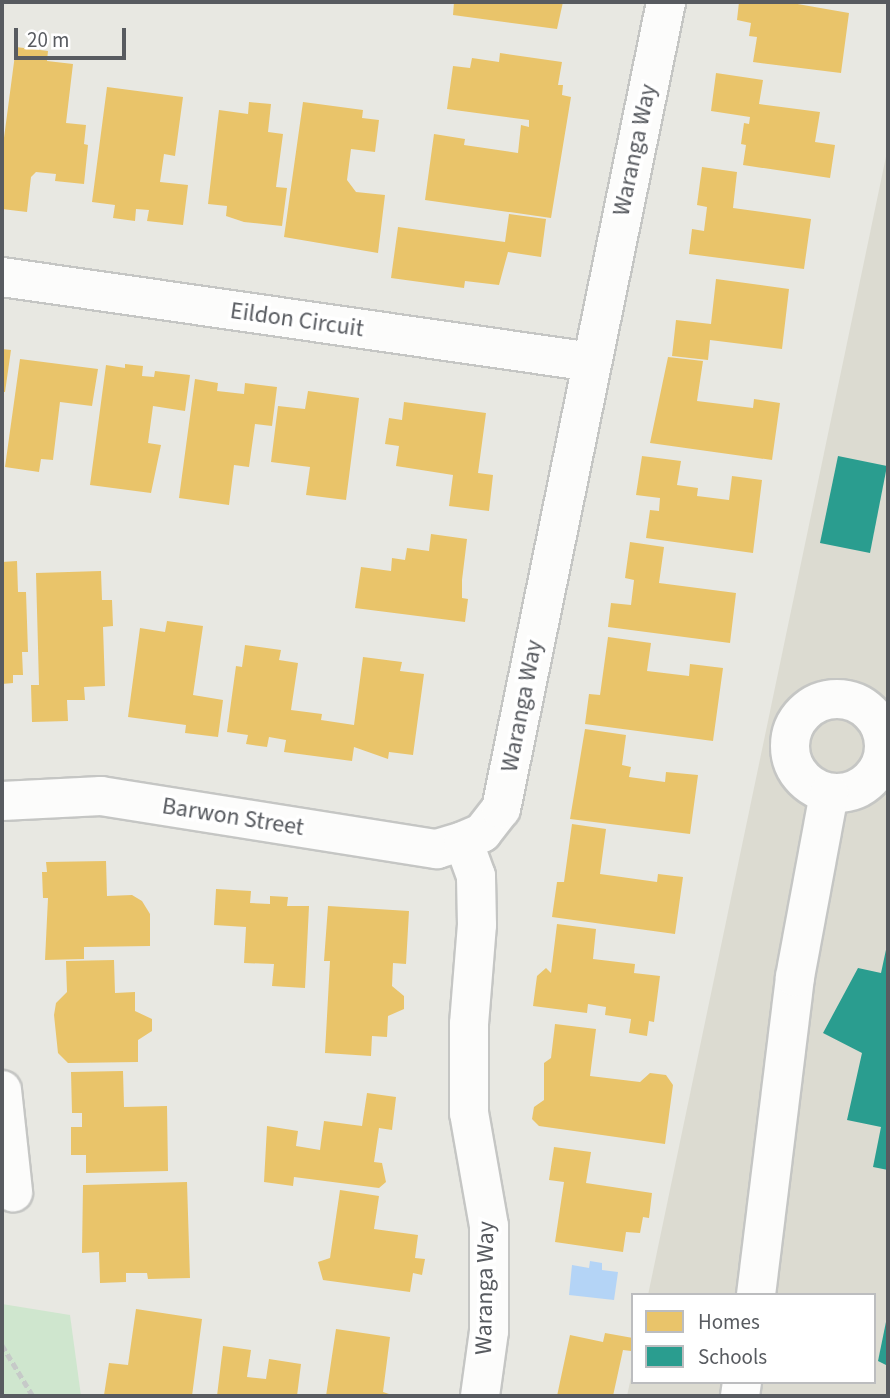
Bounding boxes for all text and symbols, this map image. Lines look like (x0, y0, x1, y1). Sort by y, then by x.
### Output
scale bar (18, 14, 130, 58)
text: 20 m (27, 25, 69, 55)
street label: Waranga Way (607, 82, 663, 218)
street label: Eildon Circuit (228, 296, 366, 344)
street label: Waranga Way (495, 638, 549, 774)
street label: Barwon Street (160, 792, 306, 842)
street label: Waranga Way (469, 1221, 501, 1355)
legend (631, 1293, 876, 1384)
text: Homes (698, 1307, 760, 1337)
text: Schools (698, 1342, 767, 1372)

